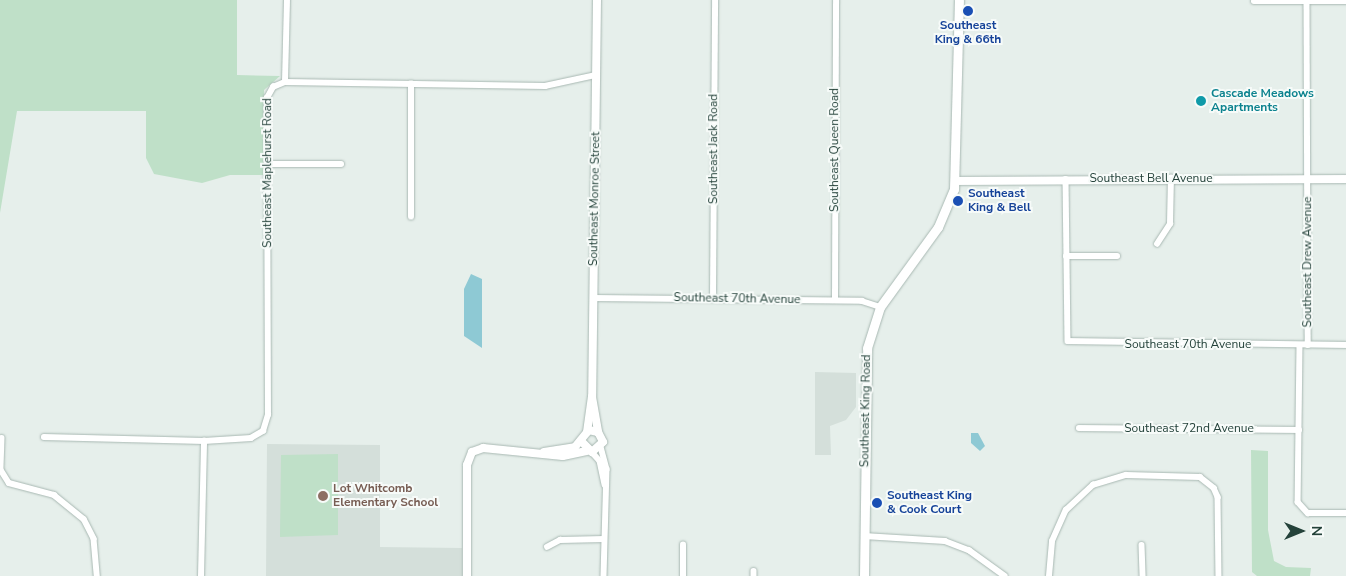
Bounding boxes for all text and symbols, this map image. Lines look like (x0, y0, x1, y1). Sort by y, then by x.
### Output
marker: Southeast King & 66th (962, 5, 974, 17)
place label: Southeast King & 66th (935, 19, 1001, 47)
place label: Cascade Meadows Apartments (1211, 87, 1314, 115)
street label: Southeast Queen Road (828, 88, 842, 212)
street label: Southeast Jack Road (707, 94, 721, 204)
marker: Cascade Meadows Apartments (1195, 95, 1207, 107)
street label: Southeast Maplehurst Road (261, 98, 275, 248)
street label: Southeast Monroe Street (587, 132, 603, 266)
street label: Southeast Bell Avenue (1089, 172, 1213, 186)
place label: Southeast King & Bell (968, 187, 1031, 215)
marker: Southeast King & Bell (952, 195, 964, 207)
street label: Southeast Drew Avenue (1301, 197, 1315, 327)
street label: Southeast 70th Avenue (673, 291, 801, 307)
street label: Southeast 70th Avenue (1125, 338, 1251, 352)
street label: Southeast King Road (858, 355, 874, 467)
street label: Southeast 72nd Avenue (1124, 422, 1254, 436)
place label: Lot Whitcomb Elementary School (333, 482, 438, 510)
place label: Southeast King & Cook Court (887, 489, 972, 517)
marker: Lot Whitcomb Elementary School (317, 490, 329, 502)
marker: Southeast King & Cook Court (871, 497, 883, 509)
north arrow (1276, 506, 1326, 556)
text: N (1307, 526, 1326, 536)

